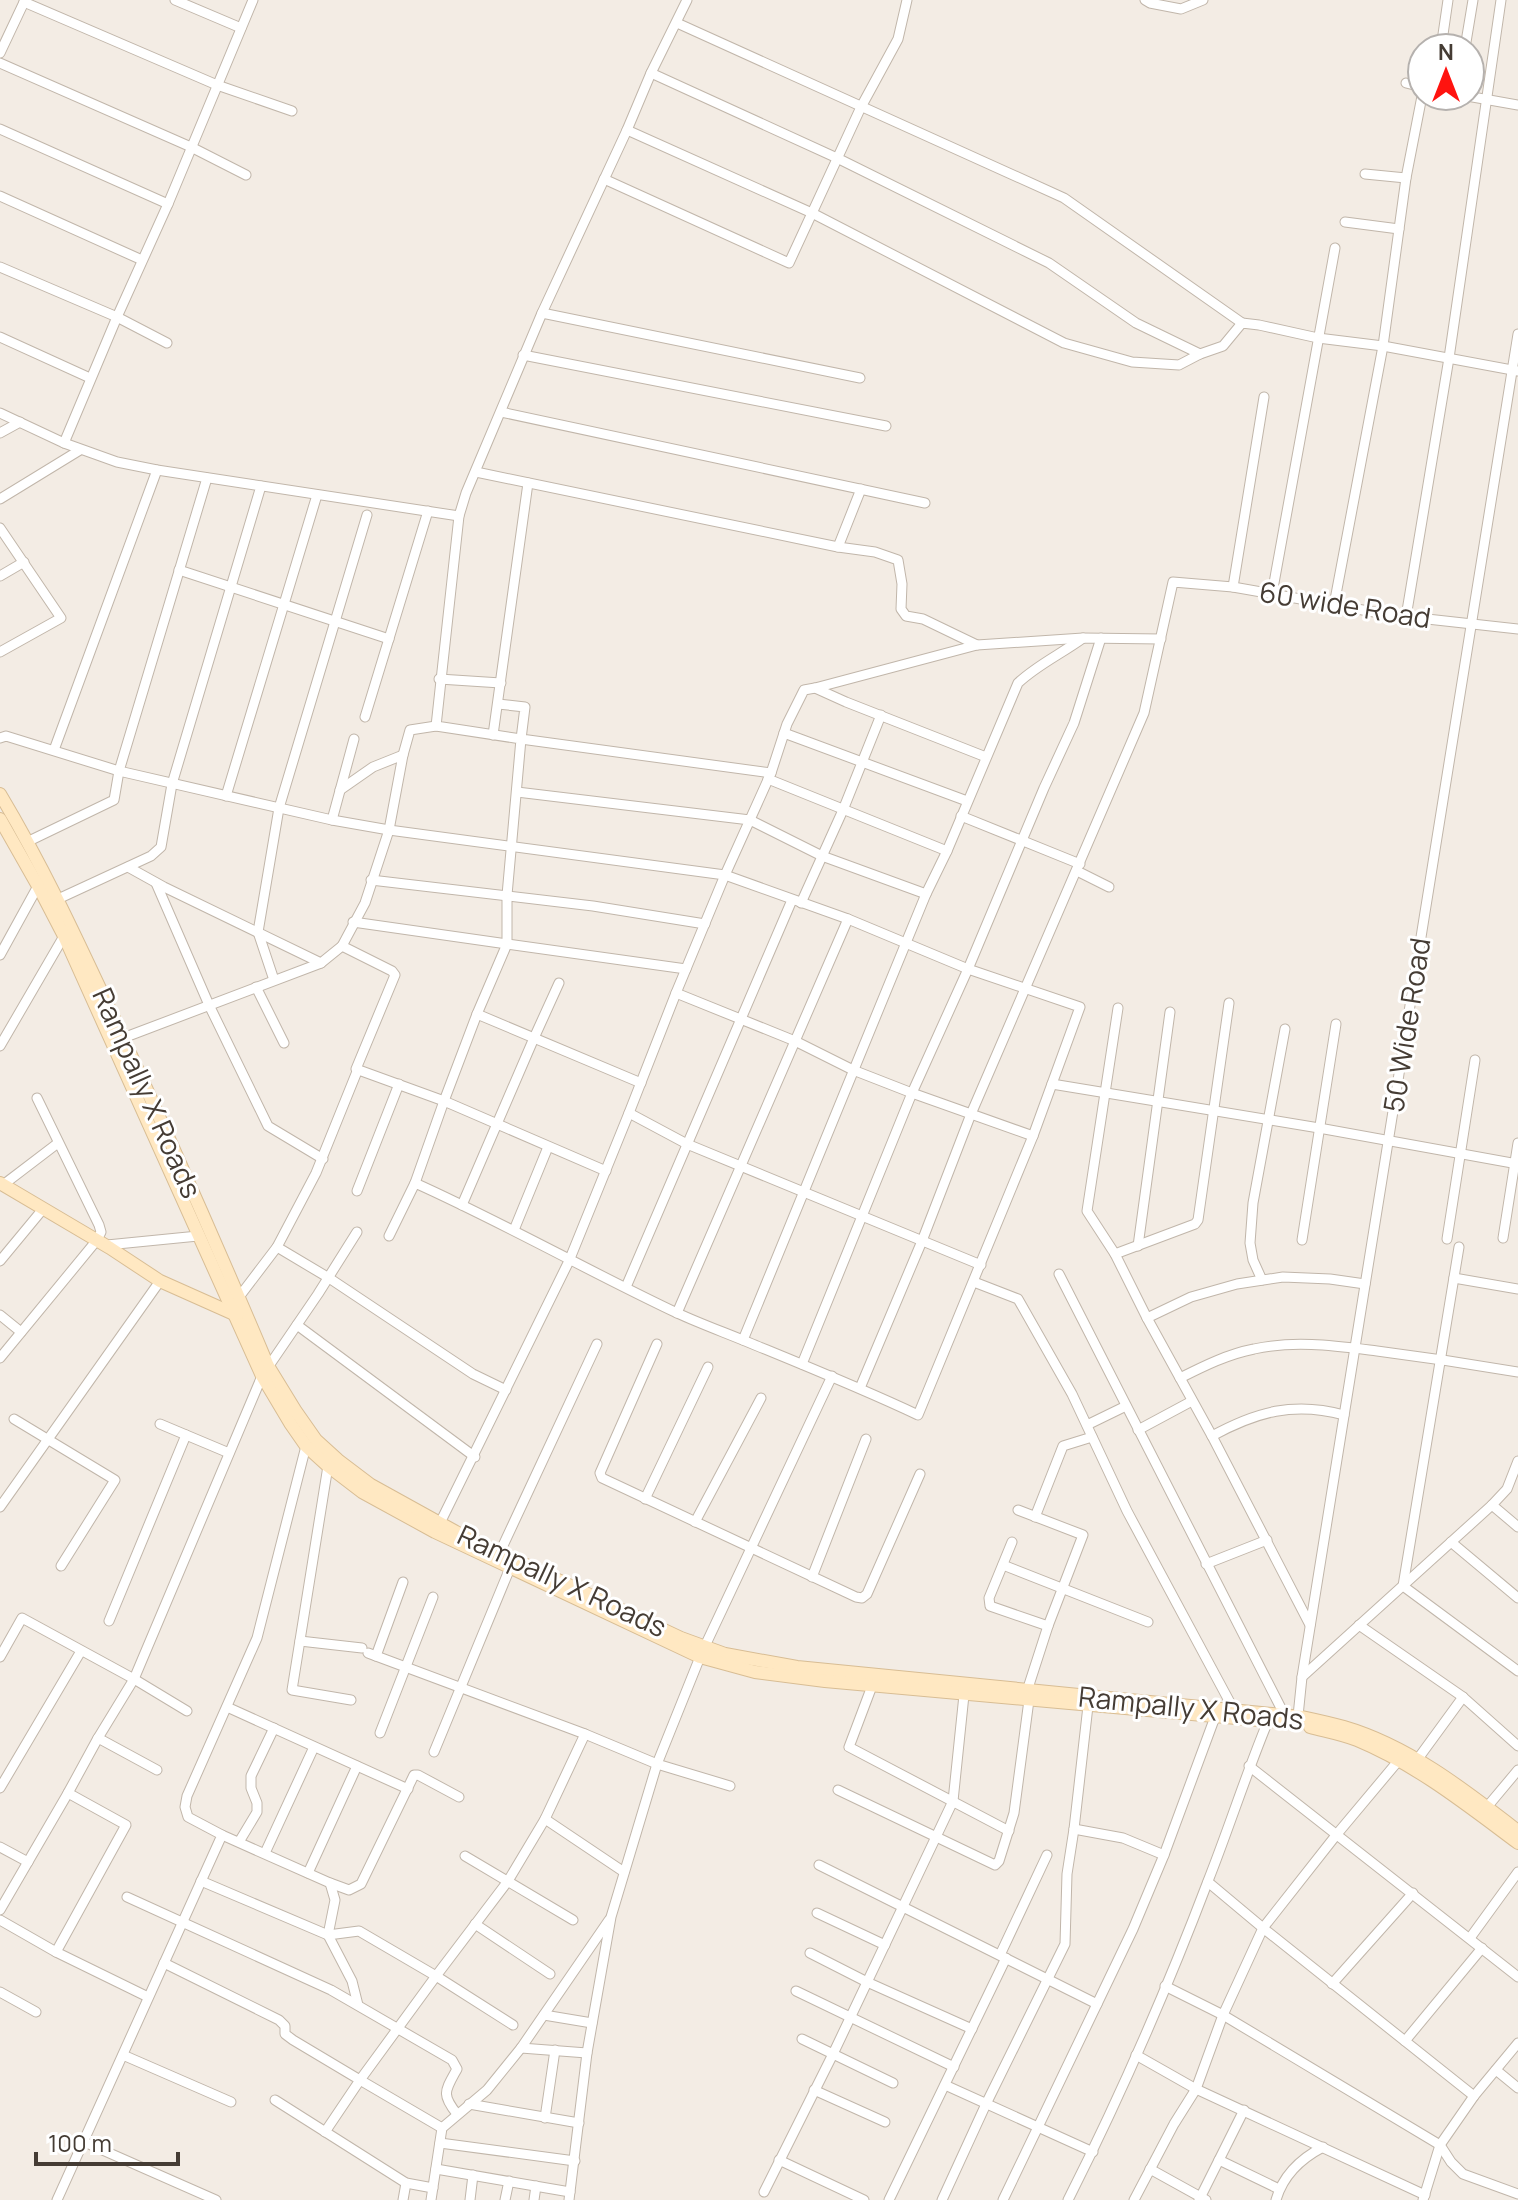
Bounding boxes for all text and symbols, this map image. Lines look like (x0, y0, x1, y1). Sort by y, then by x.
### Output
north arrow (1406, 32, 1486, 112)
text: N (1438, 37, 1454, 67)
street label: 60 wide Road (1257, 572, 1434, 636)
street label: 50 Wide Road (1373, 935, 1439, 1115)
street label: Rampally X Roads (85, 982, 211, 1204)
street label: Rampally X Roads (452, 1515, 673, 1645)
street label: Rampally X Roads (1077, 1676, 1306, 1738)
scale bar (36, 2116, 178, 2166)
text: 100 m (48, 2126, 112, 2159)

